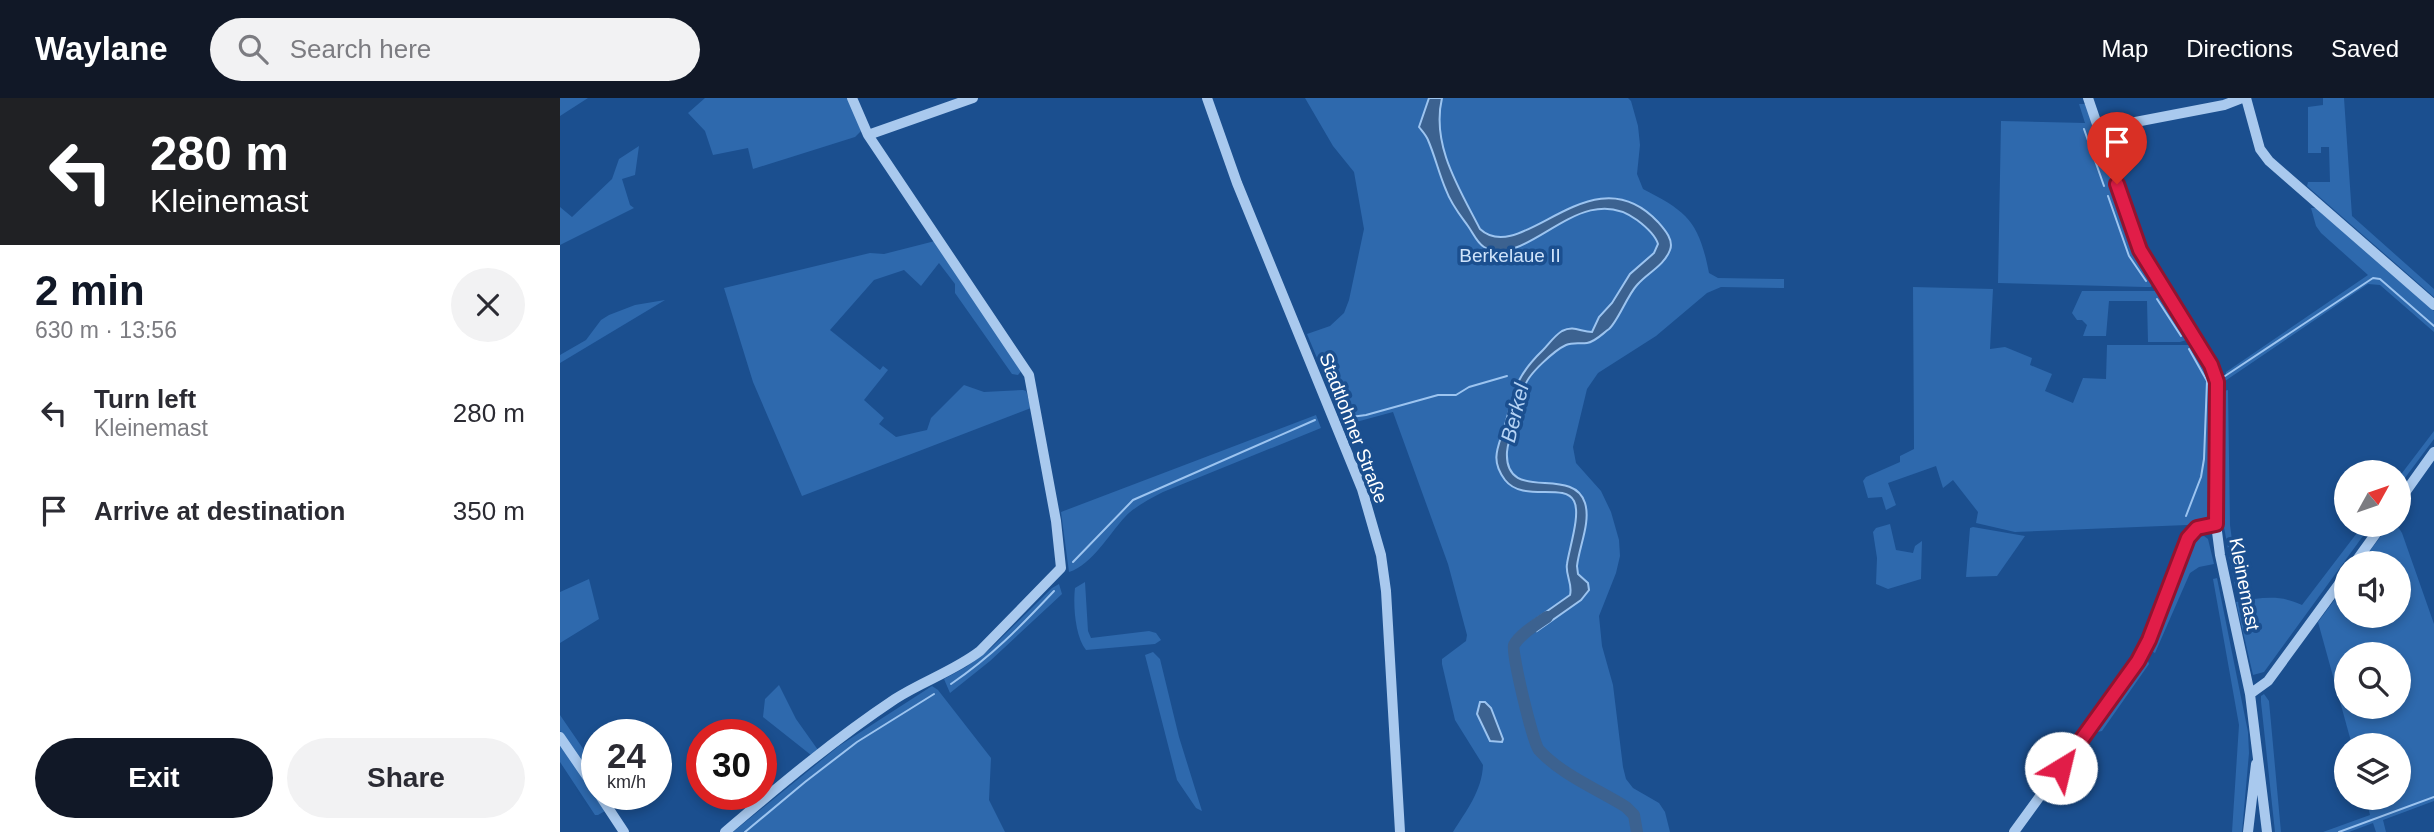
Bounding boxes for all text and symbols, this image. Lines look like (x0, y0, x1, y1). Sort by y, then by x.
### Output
search box (210, 18, 700, 81)
text: Waylane (35, 30, 168, 67)
icon: search (234, 30, 272, 68)
text: Search here (290, 34, 431, 64)
text: Map (2102, 35, 2148, 62)
text: Directions (2186, 35, 2293, 62)
text: Saved (2331, 35, 2399, 62)
pin (2087, 112, 2147, 184)
icon: arrive (2098, 123, 2136, 161)
icon: left (35, 126, 126, 217)
text: 280 m (150, 126, 289, 180)
text: Kleinemast (150, 183, 308, 219)
park label: Berkelaue II (1459, 245, 1561, 266)
text: 2 min (35, 267, 145, 314)
button: close (451, 268, 525, 342)
text: 630 m · 13:56 (35, 317, 177, 343)
street label: Stadtlohner Straße (1315, 350, 1392, 506)
water label: Berkel (1496, 380, 1533, 445)
text: Turn left (94, 384, 196, 414)
icon: left (35, 394, 73, 432)
text: 280 m (453, 398, 525, 428)
text: Kleinemast (94, 415, 208, 441)
north arrow (2334, 460, 2412, 537)
map controls (2334, 460, 2411, 810)
icon: arrive (35, 492, 73, 530)
text: Arrive at destination (94, 496, 345, 526)
text: 350 m (453, 496, 525, 526)
street label: Kleinemast (2225, 536, 2264, 633)
button: sound (2334, 551, 2411, 628)
button: search (2334, 642, 2411, 719)
speed limit sign: 30 (686, 719, 777, 810)
position arrow (2024, 731, 2098, 805)
button: layers (2334, 733, 2411, 810)
text: 24 (607, 736, 646, 775)
button: Exit (35, 738, 273, 818)
button: Share (287, 738, 525, 818)
text: km/h (607, 772, 646, 792)

